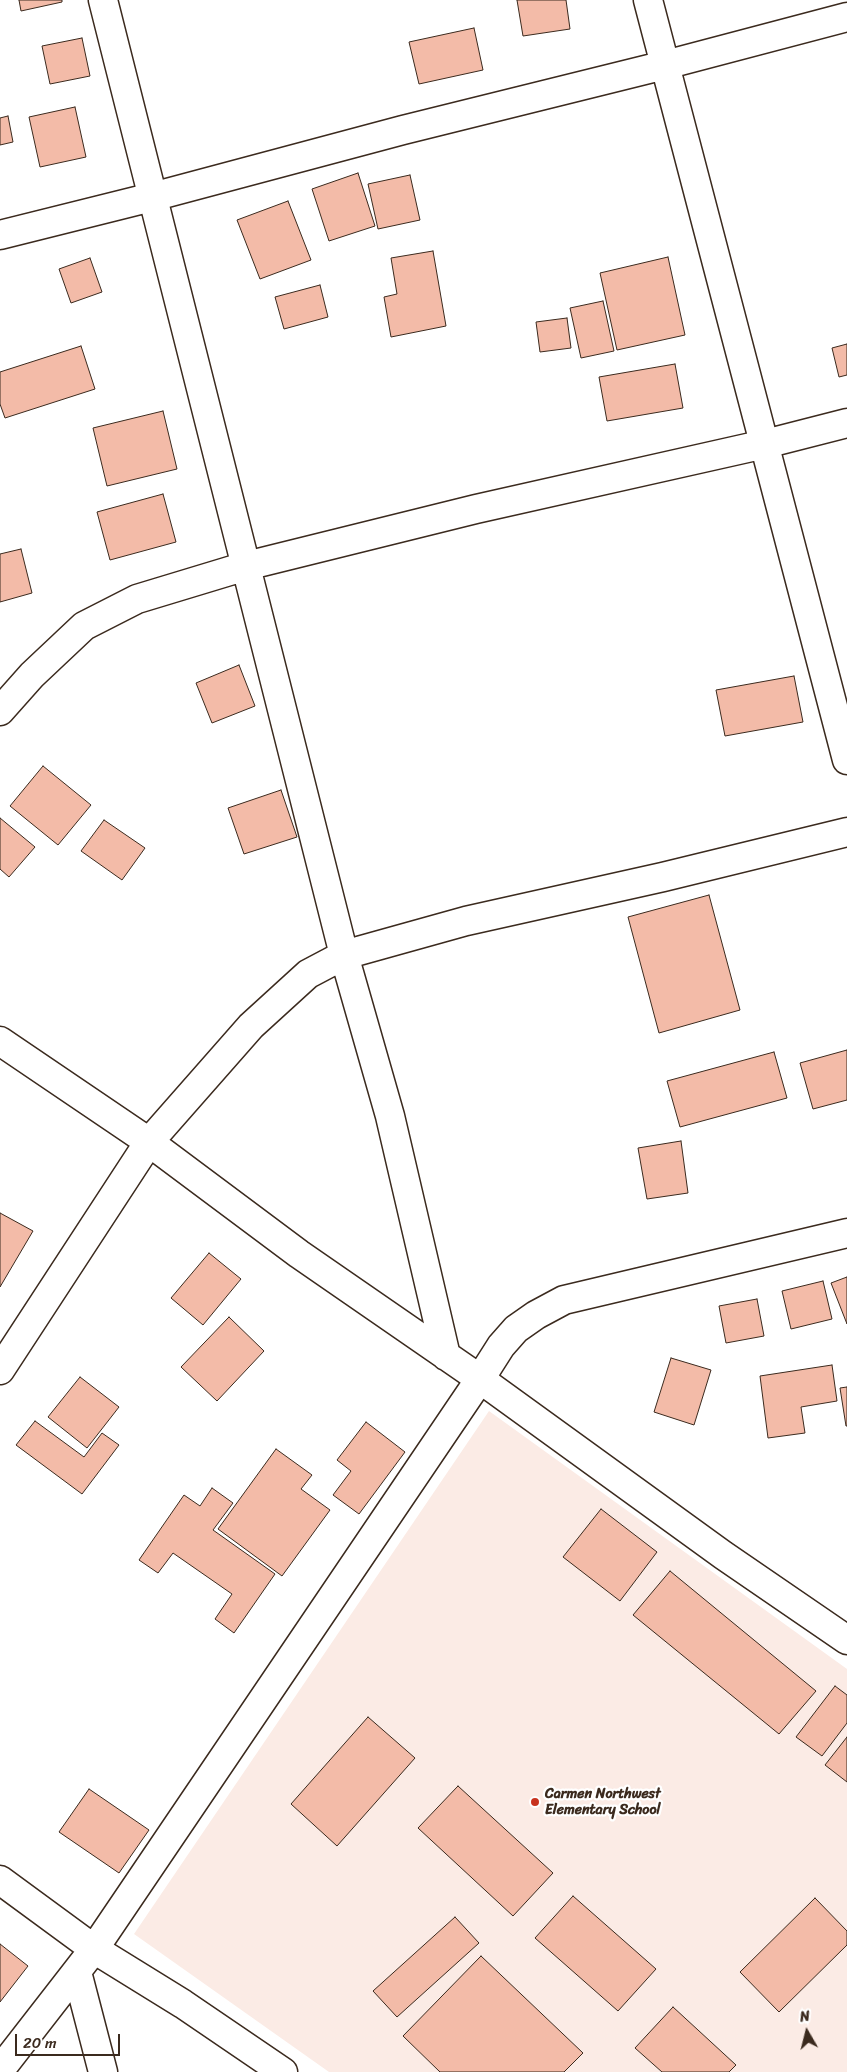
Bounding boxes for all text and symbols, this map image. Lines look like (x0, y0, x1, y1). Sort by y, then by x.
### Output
place label: Carmen Northwest Elementary School (545, 1786, 661, 1818)
marker: Carmen Northwest Elementary School (529, 1796, 541, 1808)
text: N (798, 2004, 811, 2030)
north arrow (782, 2007, 832, 2057)
scale bar (18, 2024, 122, 2056)
text: 20 m (23, 2030, 57, 2056)

